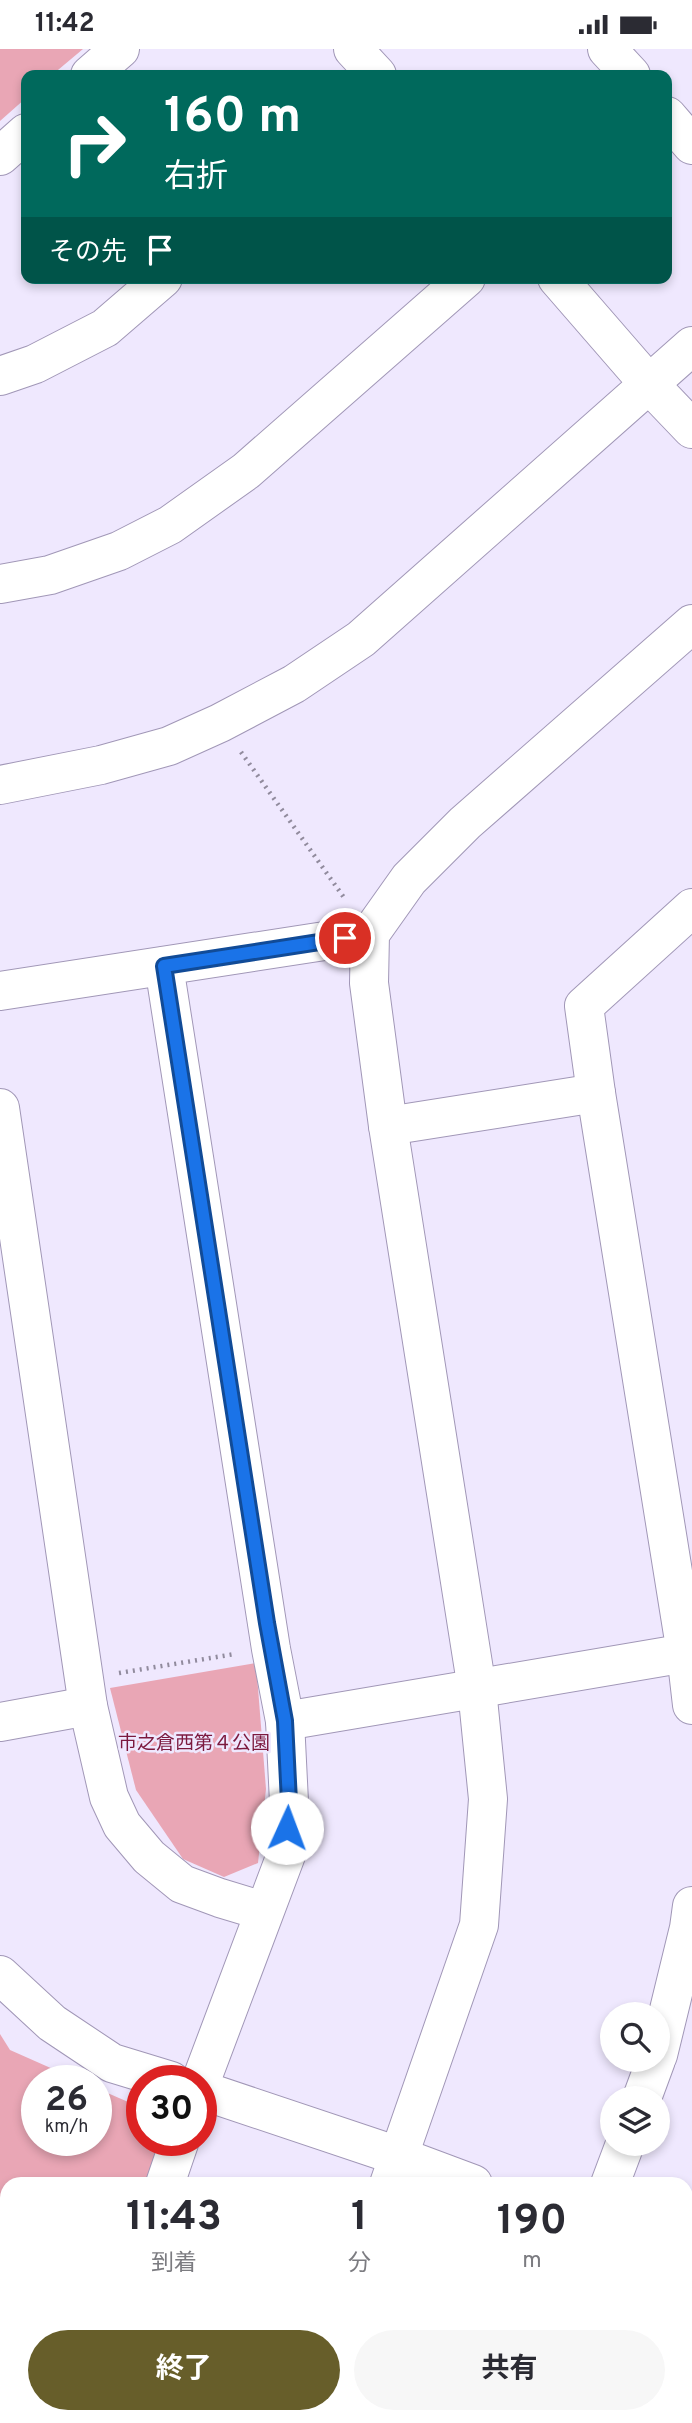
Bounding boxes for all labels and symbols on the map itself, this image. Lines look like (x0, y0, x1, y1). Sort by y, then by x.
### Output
pin (315, 908, 375, 968)
park label: 市之倉西第４公園 (118, 1732, 270, 1756)
position arrow (250, 1791, 324, 1865)
speed limit sign: 30 (126, 2065, 217, 2156)

